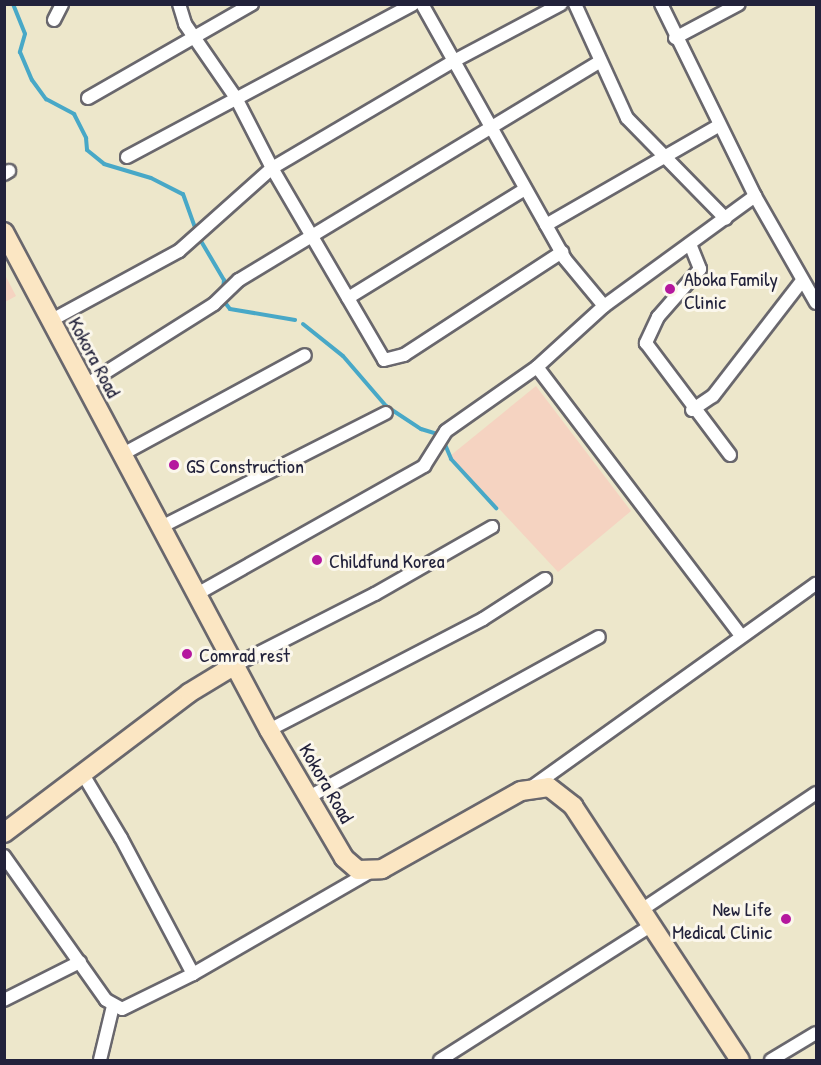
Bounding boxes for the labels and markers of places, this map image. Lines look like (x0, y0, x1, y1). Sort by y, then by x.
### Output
place label: Aboka Family Clinic (684, 266, 778, 313)
marker: Aboka Family Clinic (661, 280, 679, 298)
place label: GS Construction (186, 453, 304, 477)
marker: GS Construction (167, 458, 181, 472)
place label: Childfund Korea (329, 548, 445, 572)
marker: Childfund Korea (310, 553, 324, 567)
place label: Comrad rest (199, 642, 290, 666)
marker: Comrad rest (180, 647, 194, 661)
place label: New Life Medical Clinic (672, 896, 772, 943)
marker: New Life Medical Clinic (777, 910, 795, 928)

